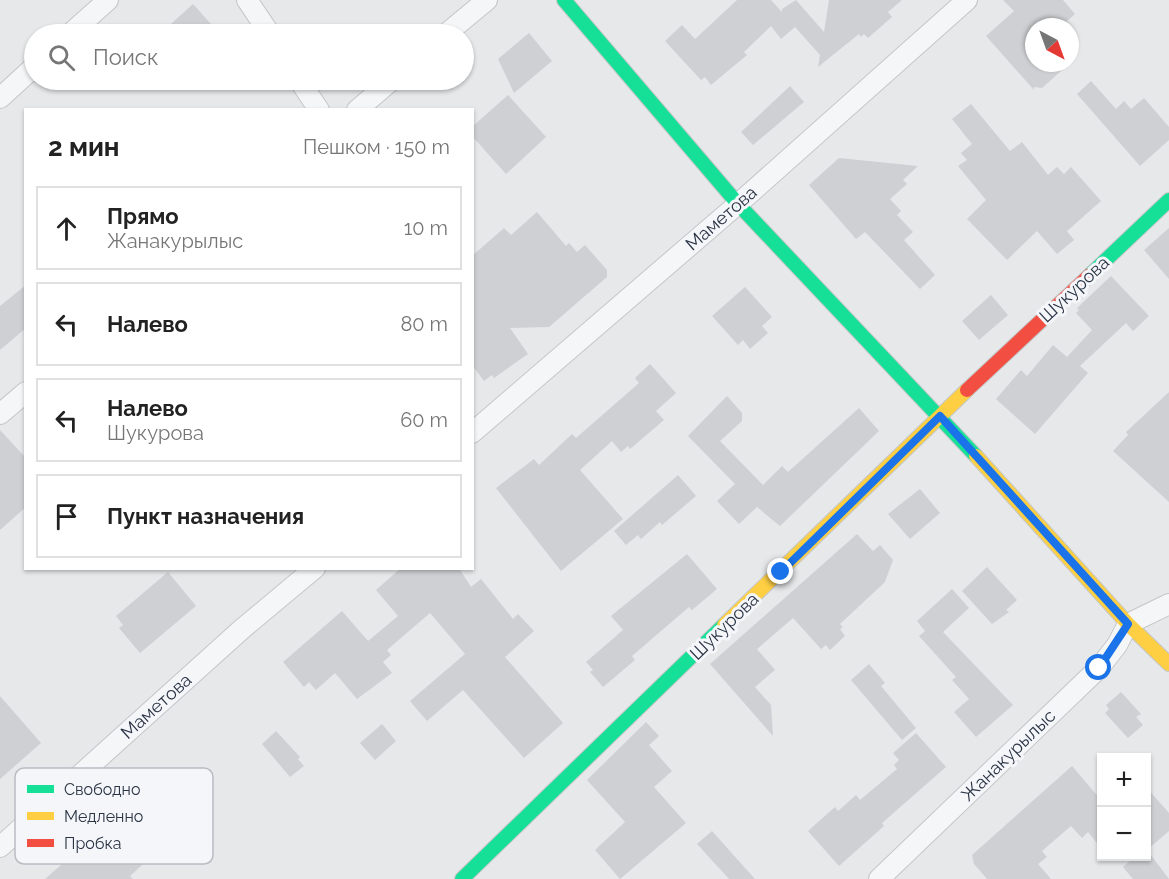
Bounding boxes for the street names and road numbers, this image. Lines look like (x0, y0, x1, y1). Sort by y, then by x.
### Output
street label: Маметова (681, 181, 761, 255)
street label: Шукурова (1035, 252, 1113, 326)
street label: Шукурова (685, 588, 763, 664)
street label: Маметова (116, 669, 196, 743)
street label: Жанакурылыс (957, 705, 1059, 805)

